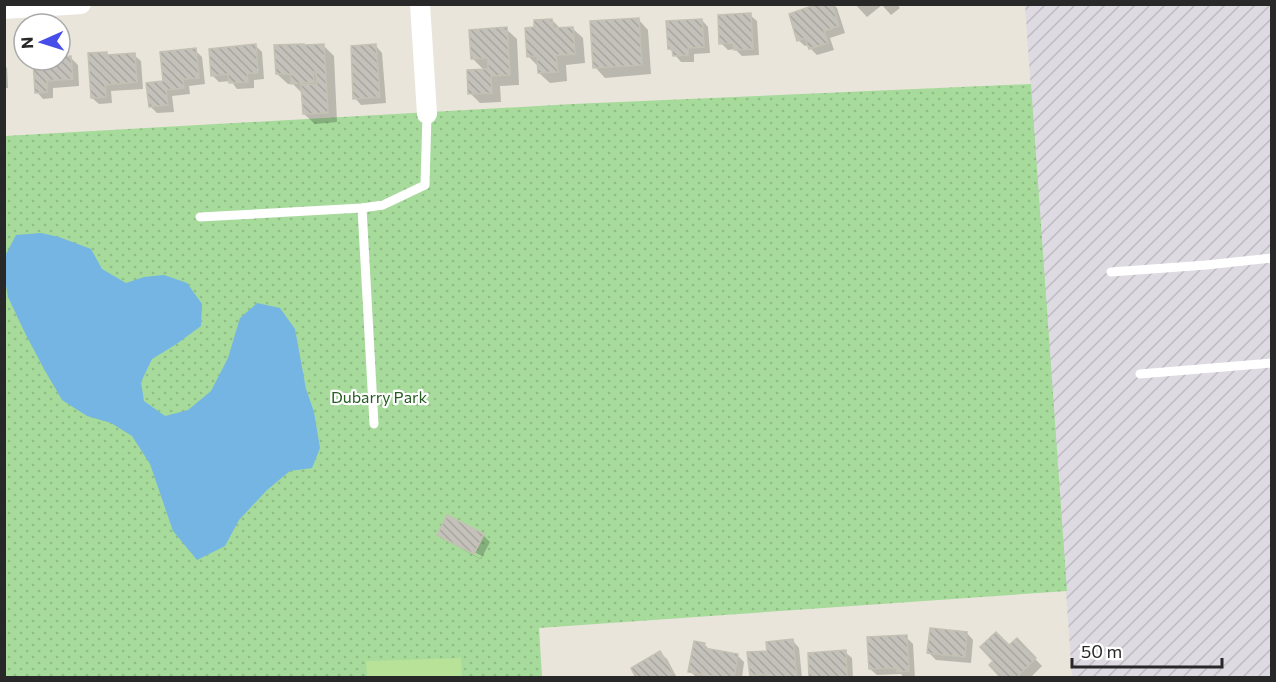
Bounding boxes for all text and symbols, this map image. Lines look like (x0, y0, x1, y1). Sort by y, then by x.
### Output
north arrow (12, 12, 72, 72)
text: N (17, 36, 36, 49)
park label: Dubarry Park (331, 387, 427, 406)
scale bar (1072, 631, 1222, 669)
text: 50 m (1081, 640, 1122, 662)

